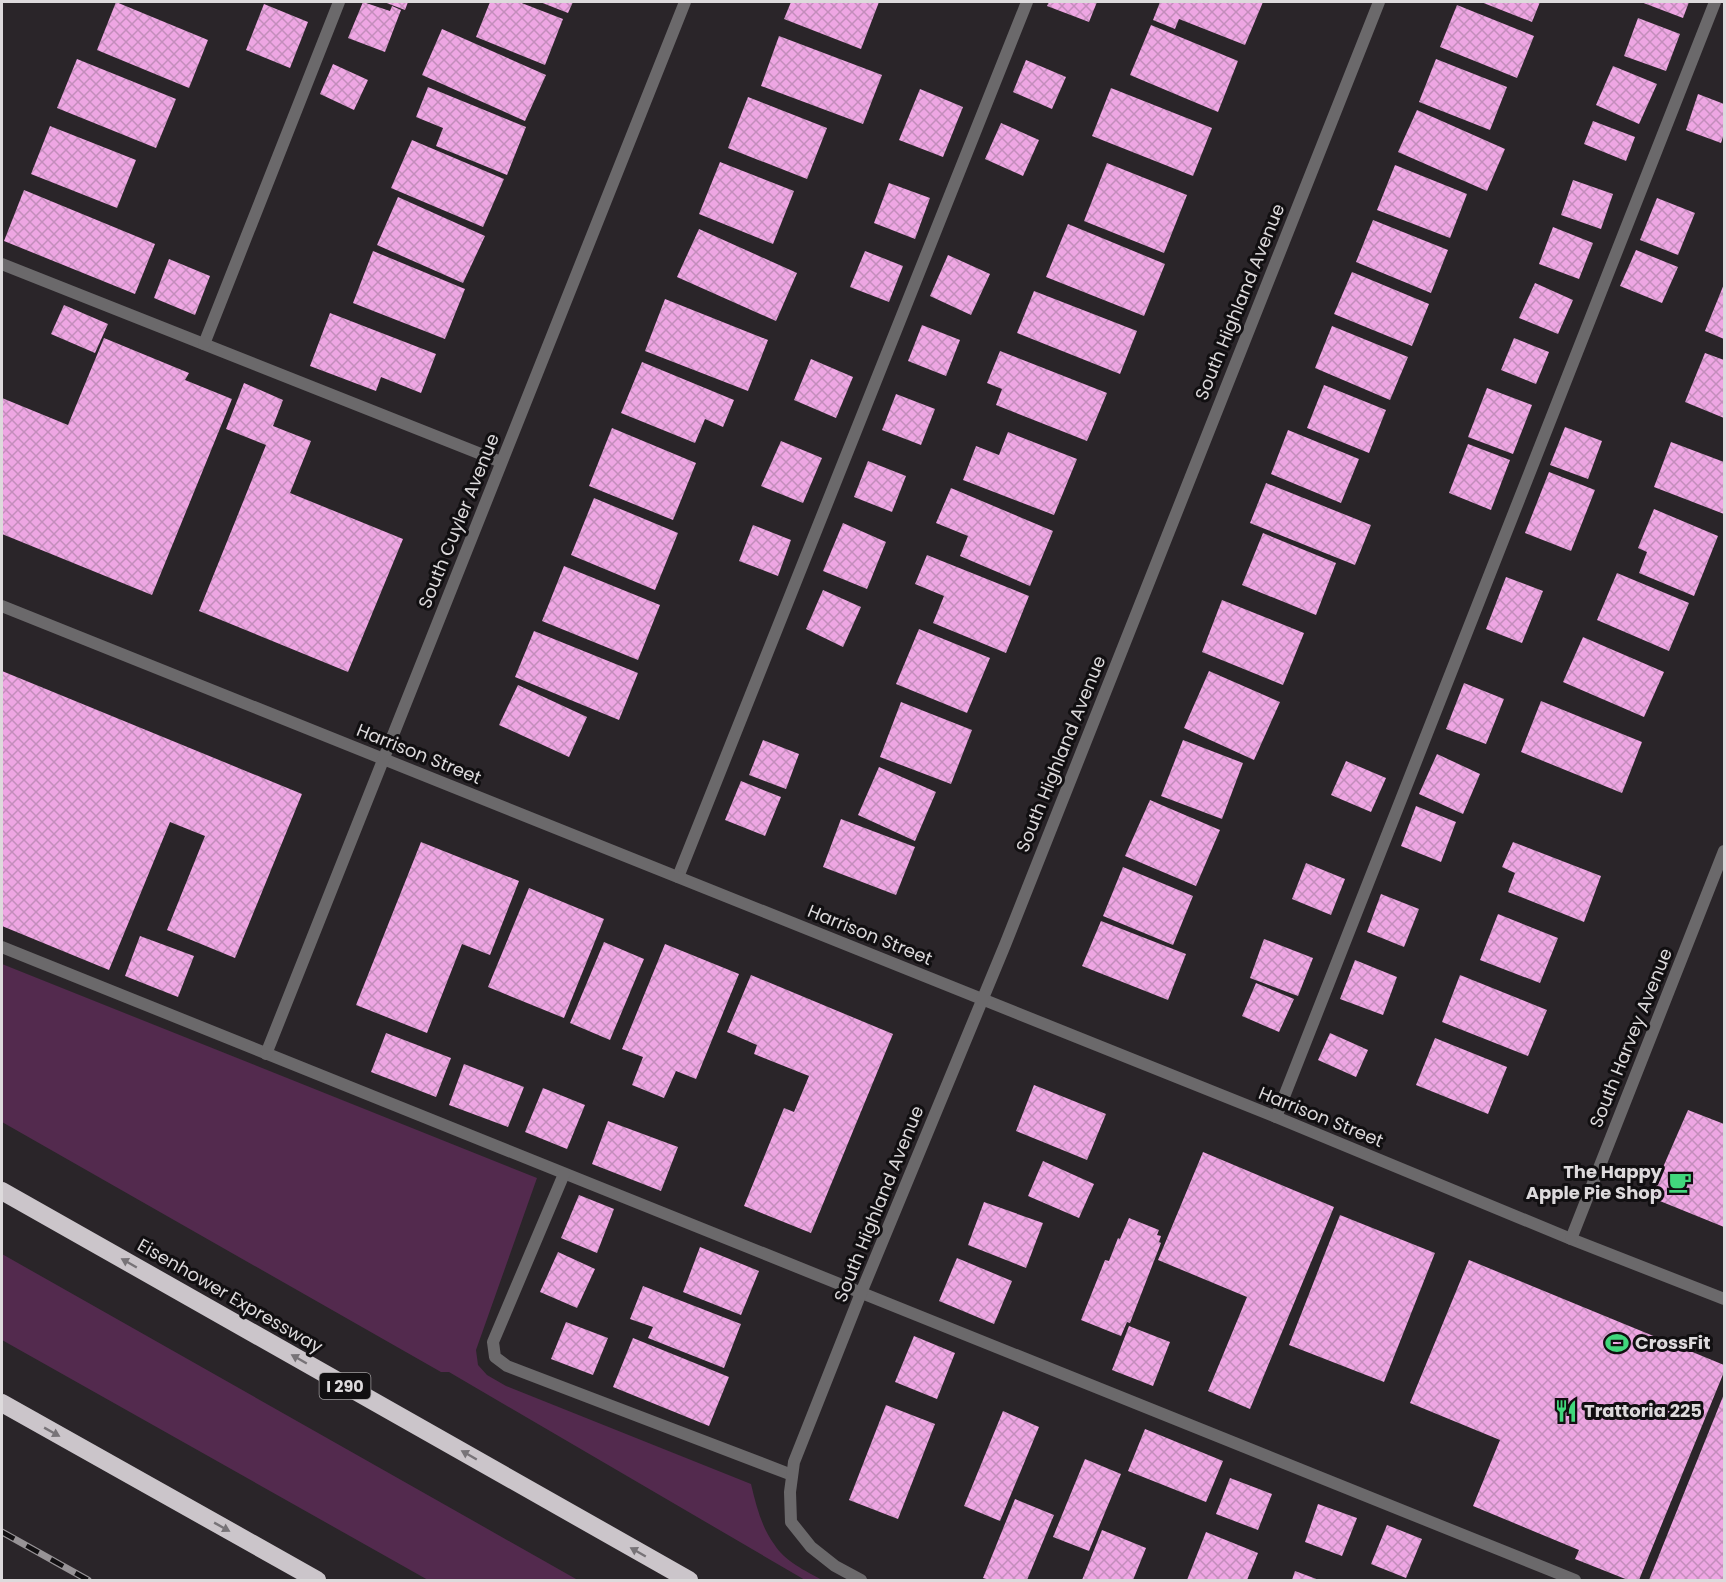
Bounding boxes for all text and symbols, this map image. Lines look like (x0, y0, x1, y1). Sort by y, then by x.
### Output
street label: South Highland Avenue (1189, 200, 1290, 404)
street label: South Cuyler Avenue (412, 430, 505, 612)
street label: South Highland Avenue (1010, 652, 1111, 856)
street label: Harrison Street (353, 717, 485, 790)
street label: Harrison Street (804, 898, 936, 971)
street label: South Harvey Avenue (1583, 944, 1678, 1131)
street label: Harrison Street (1255, 1080, 1387, 1153)
street label: South Highland Avenue (828, 1102, 929, 1306)
place label: The Happy Apple Pie Shop (1526, 1159, 1663, 1205)
cafe icon: The Happy Apple Pie Shop (1667, 1169, 1693, 1195)
street label: Eisenhower Expressway (133, 1232, 327, 1359)
one-way arrow (121, 1258, 138, 1268)
sports icon: CrossFit (1604, 1330, 1630, 1356)
place label: CrossFit (1635, 1330, 1710, 1355)
one-way arrow (291, 1354, 307, 1365)
road number: I 290 (320, 1373, 370, 1399)
restaurant icon: Trattoria 225 (1553, 1398, 1579, 1424)
place label: Trattoria 225 (1584, 1398, 1702, 1423)
one-way arrow (44, 1427, 61, 1437)
one-way arrow (461, 1450, 477, 1461)
one-way arrow (214, 1522, 231, 1532)
one-way arrow (630, 1546, 646, 1557)

